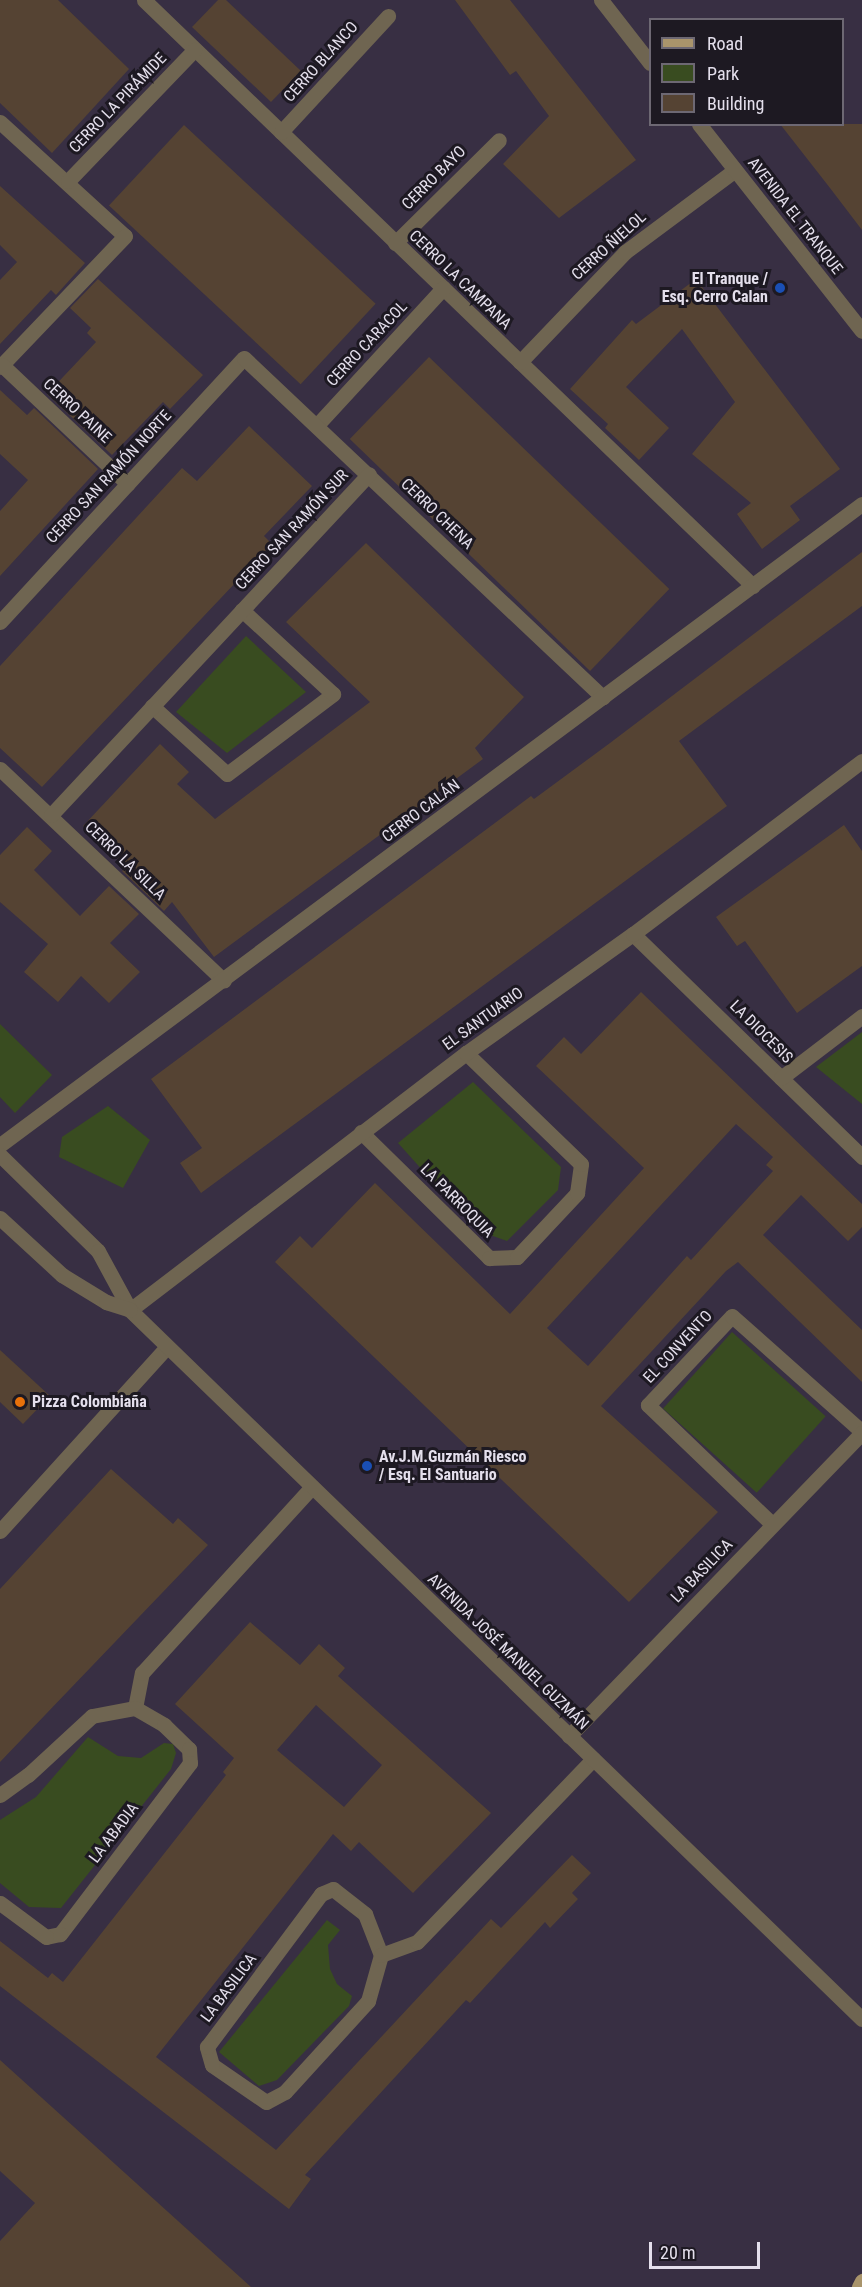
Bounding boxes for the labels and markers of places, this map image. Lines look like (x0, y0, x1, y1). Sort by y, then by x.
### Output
place label: El Tranque / Esq. Cerro Calan (662, 269, 768, 307)
marker: El Tranque / Esq. Cerro Calan (773, 281, 787, 295)
place label: Pizza Colombiaña (32, 1392, 147, 1412)
marker: Pizza Colombiaña (13, 1395, 27, 1409)
place label: Av.J.M.Guzmán Riesco / Esq. El Santuario (379, 1447, 527, 1485)
marker: Av.J.M.Guzmán Riesco / Esq. El Santuario (360, 1459, 374, 1473)

